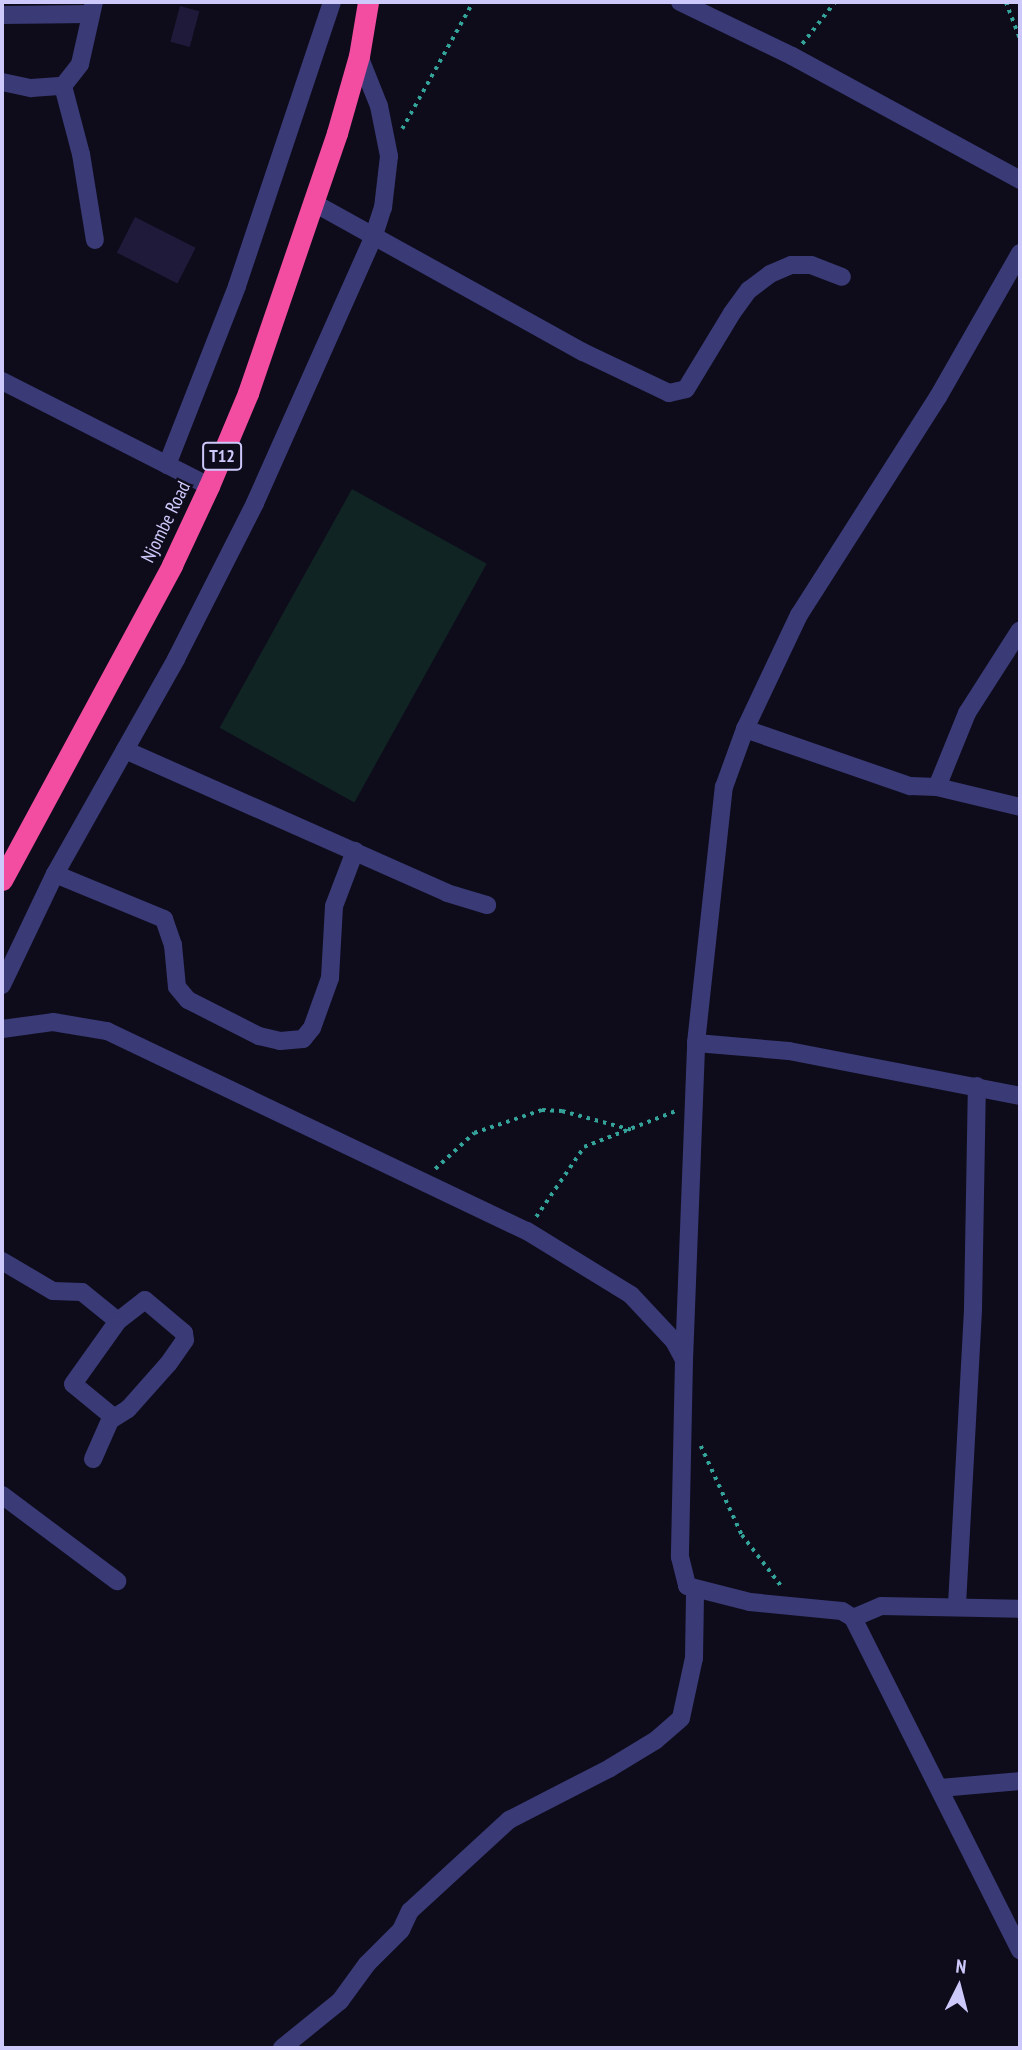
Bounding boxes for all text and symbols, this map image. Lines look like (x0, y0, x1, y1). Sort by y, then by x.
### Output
road number: T12 (201, 442, 243, 470)
street label: Njombe Road (137, 478, 195, 566)
north arrow (924, 1952, 994, 2022)
text: N (955, 1954, 968, 1979)

